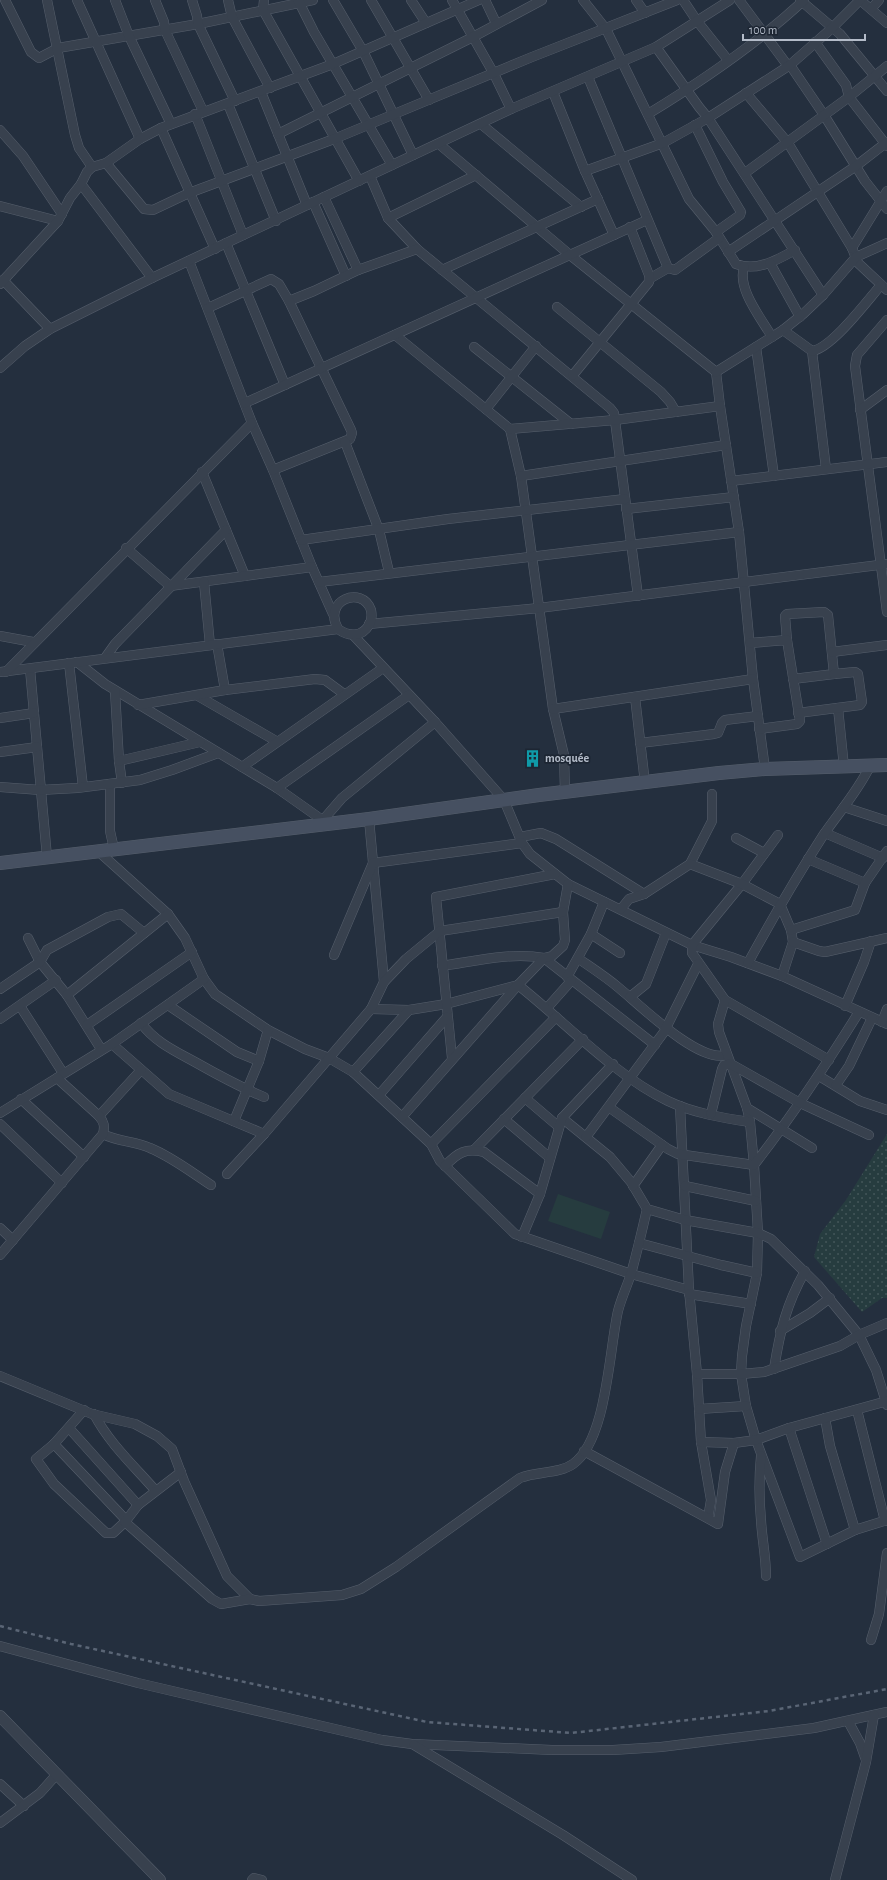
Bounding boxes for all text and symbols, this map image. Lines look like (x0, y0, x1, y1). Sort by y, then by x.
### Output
scale bar (743, 16, 865, 42)
text: 100 m (749, 24, 777, 36)
building icon: mosquée (522, 748, 542, 768)
place label: mosquée (545, 752, 589, 764)

